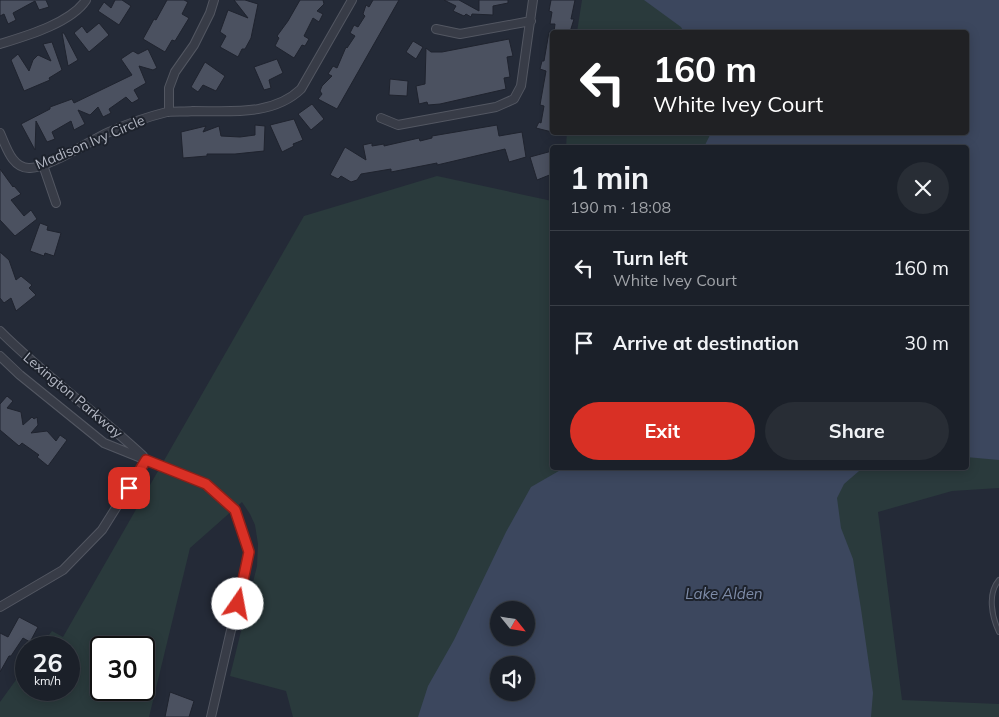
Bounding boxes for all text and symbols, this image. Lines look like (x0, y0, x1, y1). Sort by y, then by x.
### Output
text: 160 m (653, 47, 757, 91)
icon: left (570, 50, 635, 115)
text: White Ivey Court (653, 90, 823, 118)
street label: Madison Ivy Circle (33, 111, 147, 173)
text: 1 min (570, 159, 649, 197)
button: close (897, 162, 949, 214)
text: 190 m · 18:08 (570, 197, 671, 217)
text: Turn left (613, 246, 688, 270)
icon: left (570, 254, 598, 282)
text: 160 m (893, 256, 949, 280)
text: White Ivey Court (613, 270, 737, 290)
icon: arrive (570, 329, 598, 357)
text: Arrive at destination (613, 331, 799, 355)
text: 30 m (905, 331, 949, 355)
street label: Lexington Parkway (20, 348, 127, 442)
button: Exit (570, 402, 755, 460)
button: Share (765, 402, 949, 460)
pin (108, 467, 150, 509)
icon: arrive (115, 474, 143, 502)
position arrow (211, 577, 263, 629)
water label: Lake Alden (685, 584, 763, 603)
north arrow (490, 601, 535, 646)
map controls (490, 601, 535, 701)
speed limit sign: 30 (90, 636, 155, 701)
text: 26 (32, 647, 63, 678)
button: sound (490, 656, 535, 701)
text: km/h (34, 673, 61, 688)

